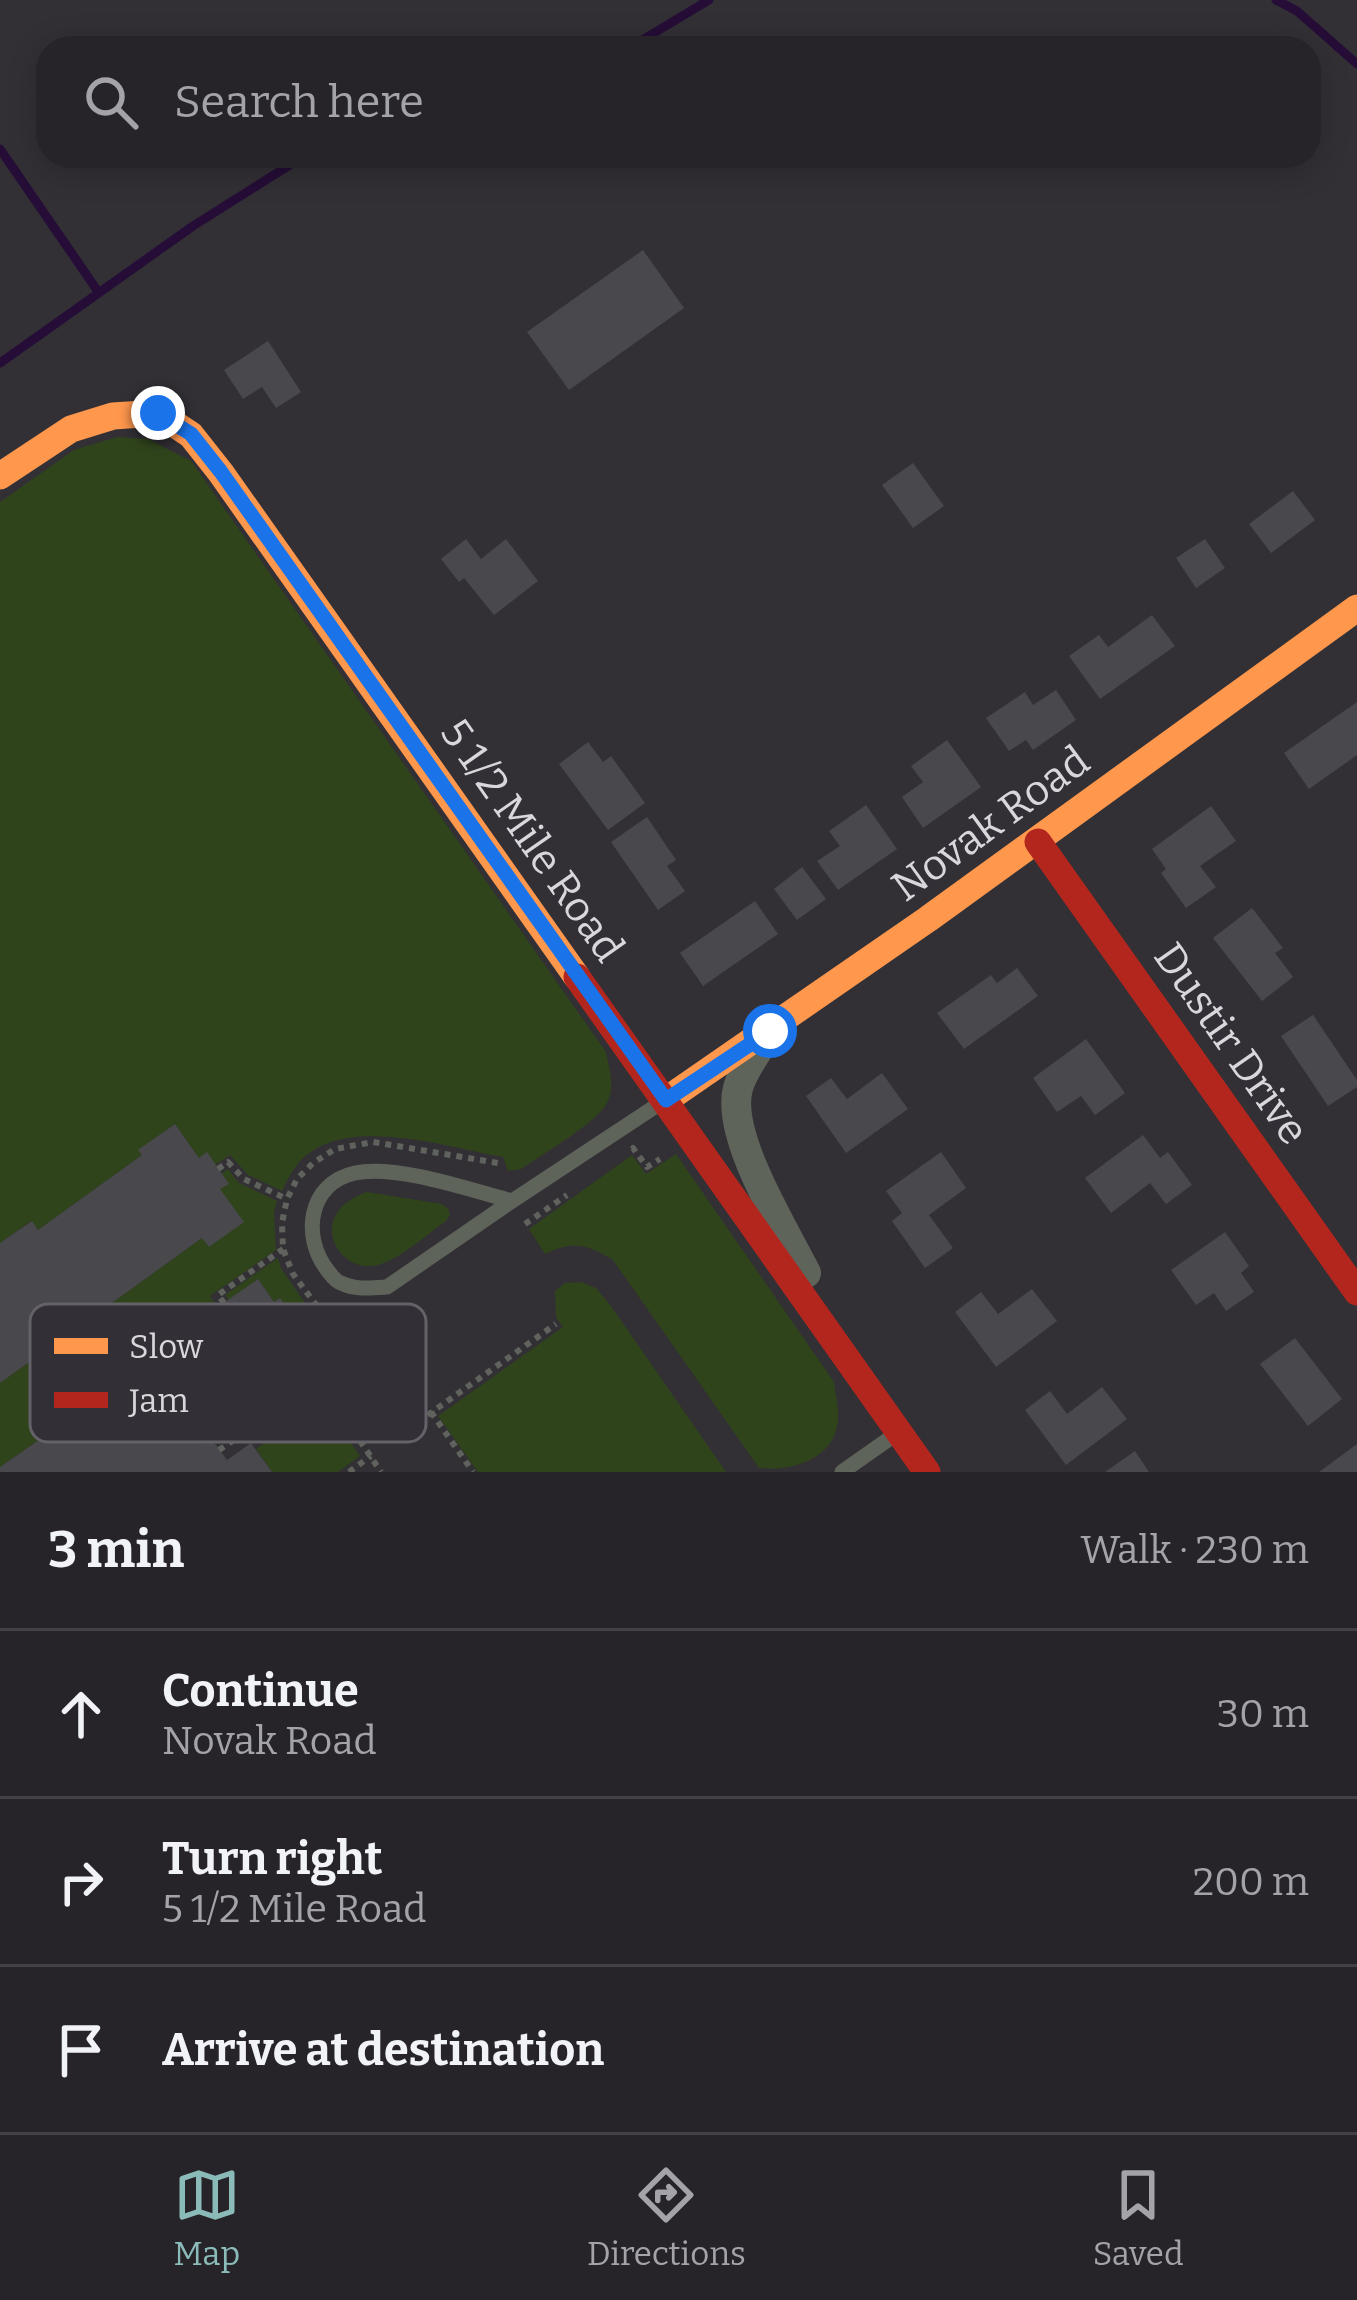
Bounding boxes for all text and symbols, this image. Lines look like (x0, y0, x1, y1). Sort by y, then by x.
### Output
search box (36, 36, 1321, 168)
icon: search (78, 69, 144, 135)
text: Search here (174, 75, 424, 129)
route end (131, 386, 185, 440)
street label: 5 1/2 Mile Road (430, 710, 634, 972)
street label: Novak Road (882, 736, 1099, 912)
street label: Dustir Drive (1144, 933, 1319, 1154)
route start (743, 1004, 797, 1058)
legend (30, 1304, 426, 1442)
text: Slow (129, 1327, 204, 1367)
text: Jam (128, 1381, 189, 1421)
text: 3 min (48, 1519, 184, 1581)
text: Walk · 230 m (1080, 1527, 1309, 1573)
text: Continue (162, 1664, 359, 1718)
icon: ahead (48, 1681, 114, 1747)
text: 30 m (1217, 1691, 1309, 1737)
text: Novak Road (162, 1718, 377, 1764)
text: Turn right (162, 1832, 382, 1886)
icon: right (48, 1849, 114, 1915)
text: 200 m (1193, 1859, 1309, 1905)
text: 5 1/2 Mile Road (162, 1886, 426, 1932)
icon: arrive (48, 2017, 114, 2083)
text: Arrive at destination (162, 2023, 604, 2077)
tab: Map (174, 2162, 240, 2274)
tab: Directions (587, 2162, 746, 2274)
tab: Saved (1093, 2162, 1183, 2274)

